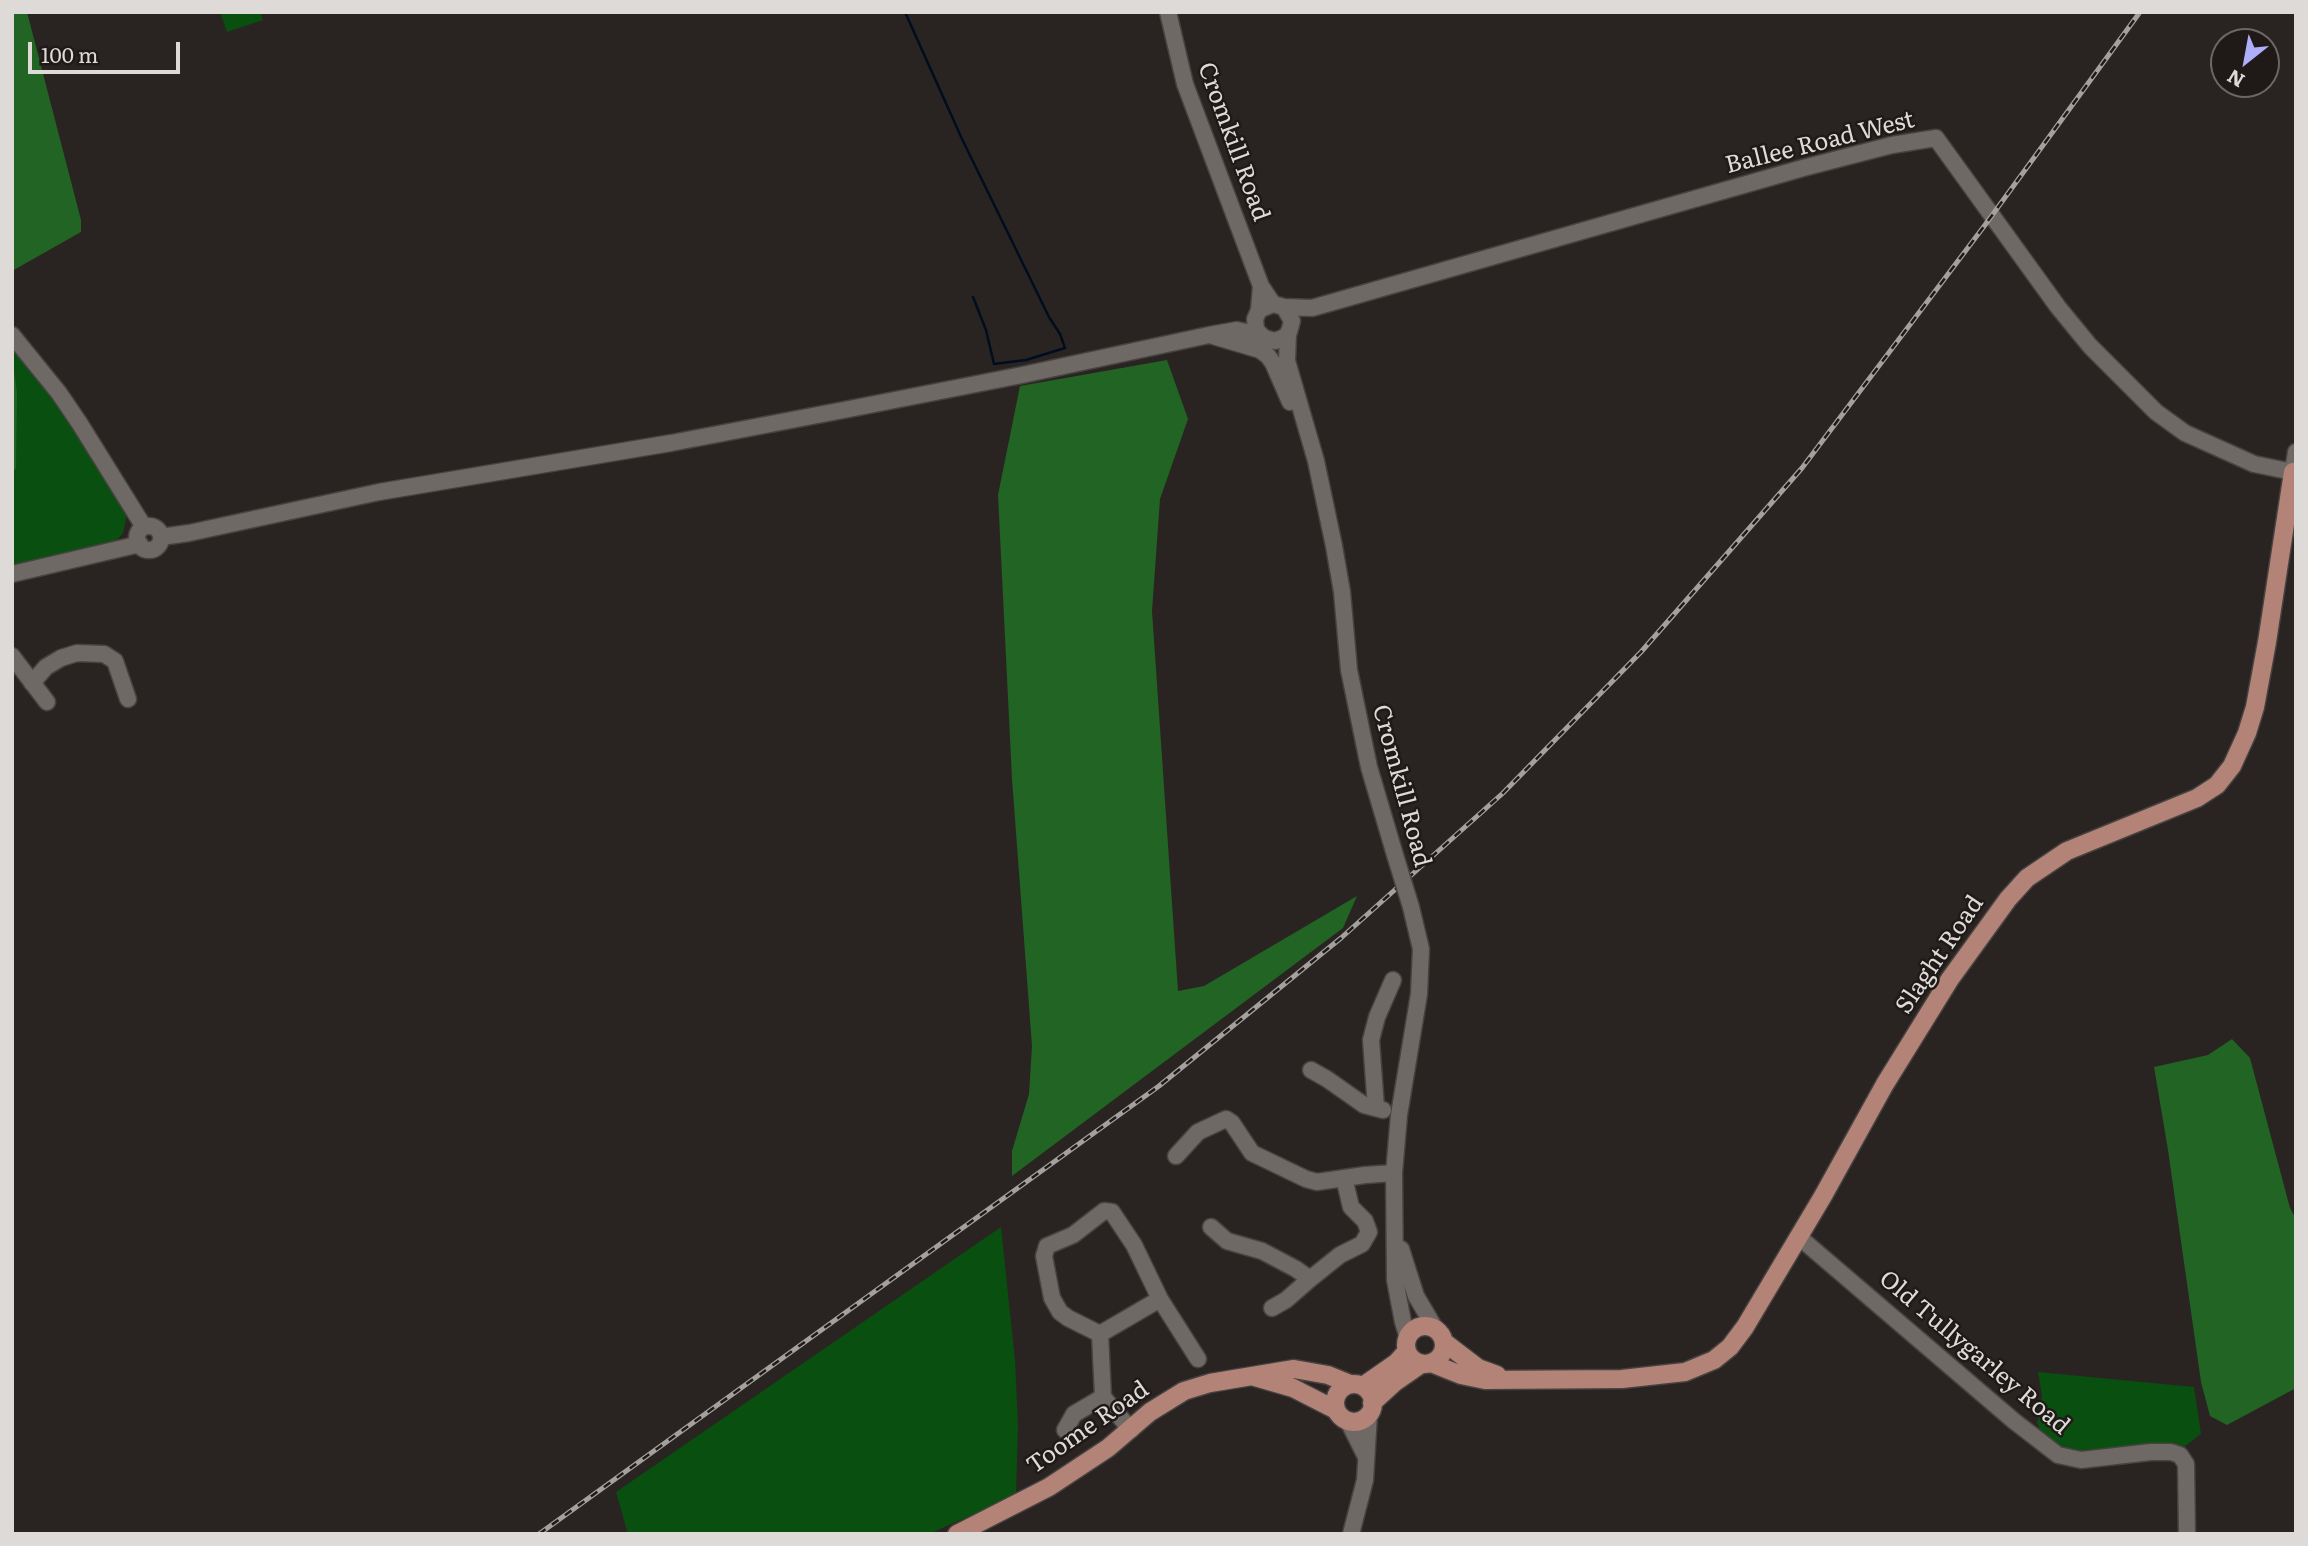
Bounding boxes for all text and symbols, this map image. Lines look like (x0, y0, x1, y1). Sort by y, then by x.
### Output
scale bar (32, 28, 184, 72)
north arrow (2210, 28, 2280, 98)
text: 100 m (41, 38, 98, 69)
street label: Cromkill Road (1191, 59, 1275, 225)
text: N (2221, 63, 2249, 95)
street label: Ballee Road West (1722, 106, 1918, 180)
street label: Cromkill Road (1366, 702, 1436, 870)
street label: Slaght Road (1890, 890, 1990, 1020)
street label: Old Tullygarley Road (1873, 1265, 2075, 1441)
street label: Toome Road (1021, 1375, 1155, 1481)

